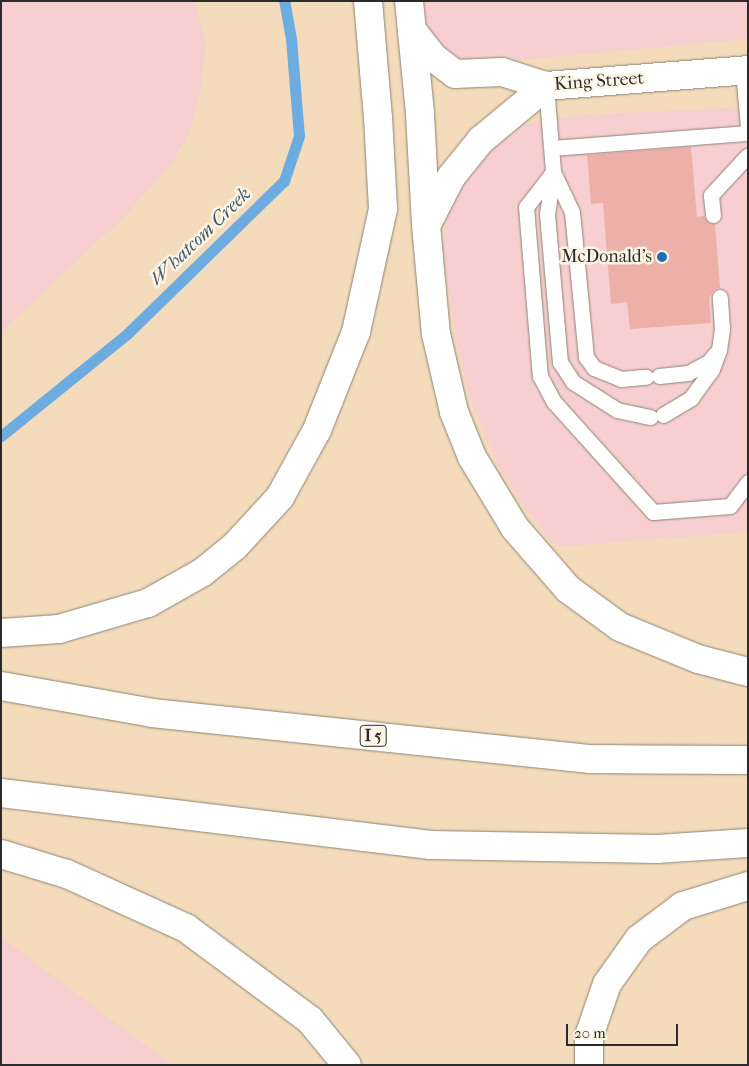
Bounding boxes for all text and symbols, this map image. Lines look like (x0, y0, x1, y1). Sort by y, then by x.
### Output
street label: King Street (553, 68, 645, 96)
water label: Whatcom Creek (146, 183, 256, 291)
place label: McDonald's (561, 246, 652, 268)
marker: McDonald's (656, 251, 668, 263)
road number: I 5 (359, 722, 387, 749)
scale bar (569, 1014, 682, 1046)
text: 20 m (574, 1024, 606, 1042)

